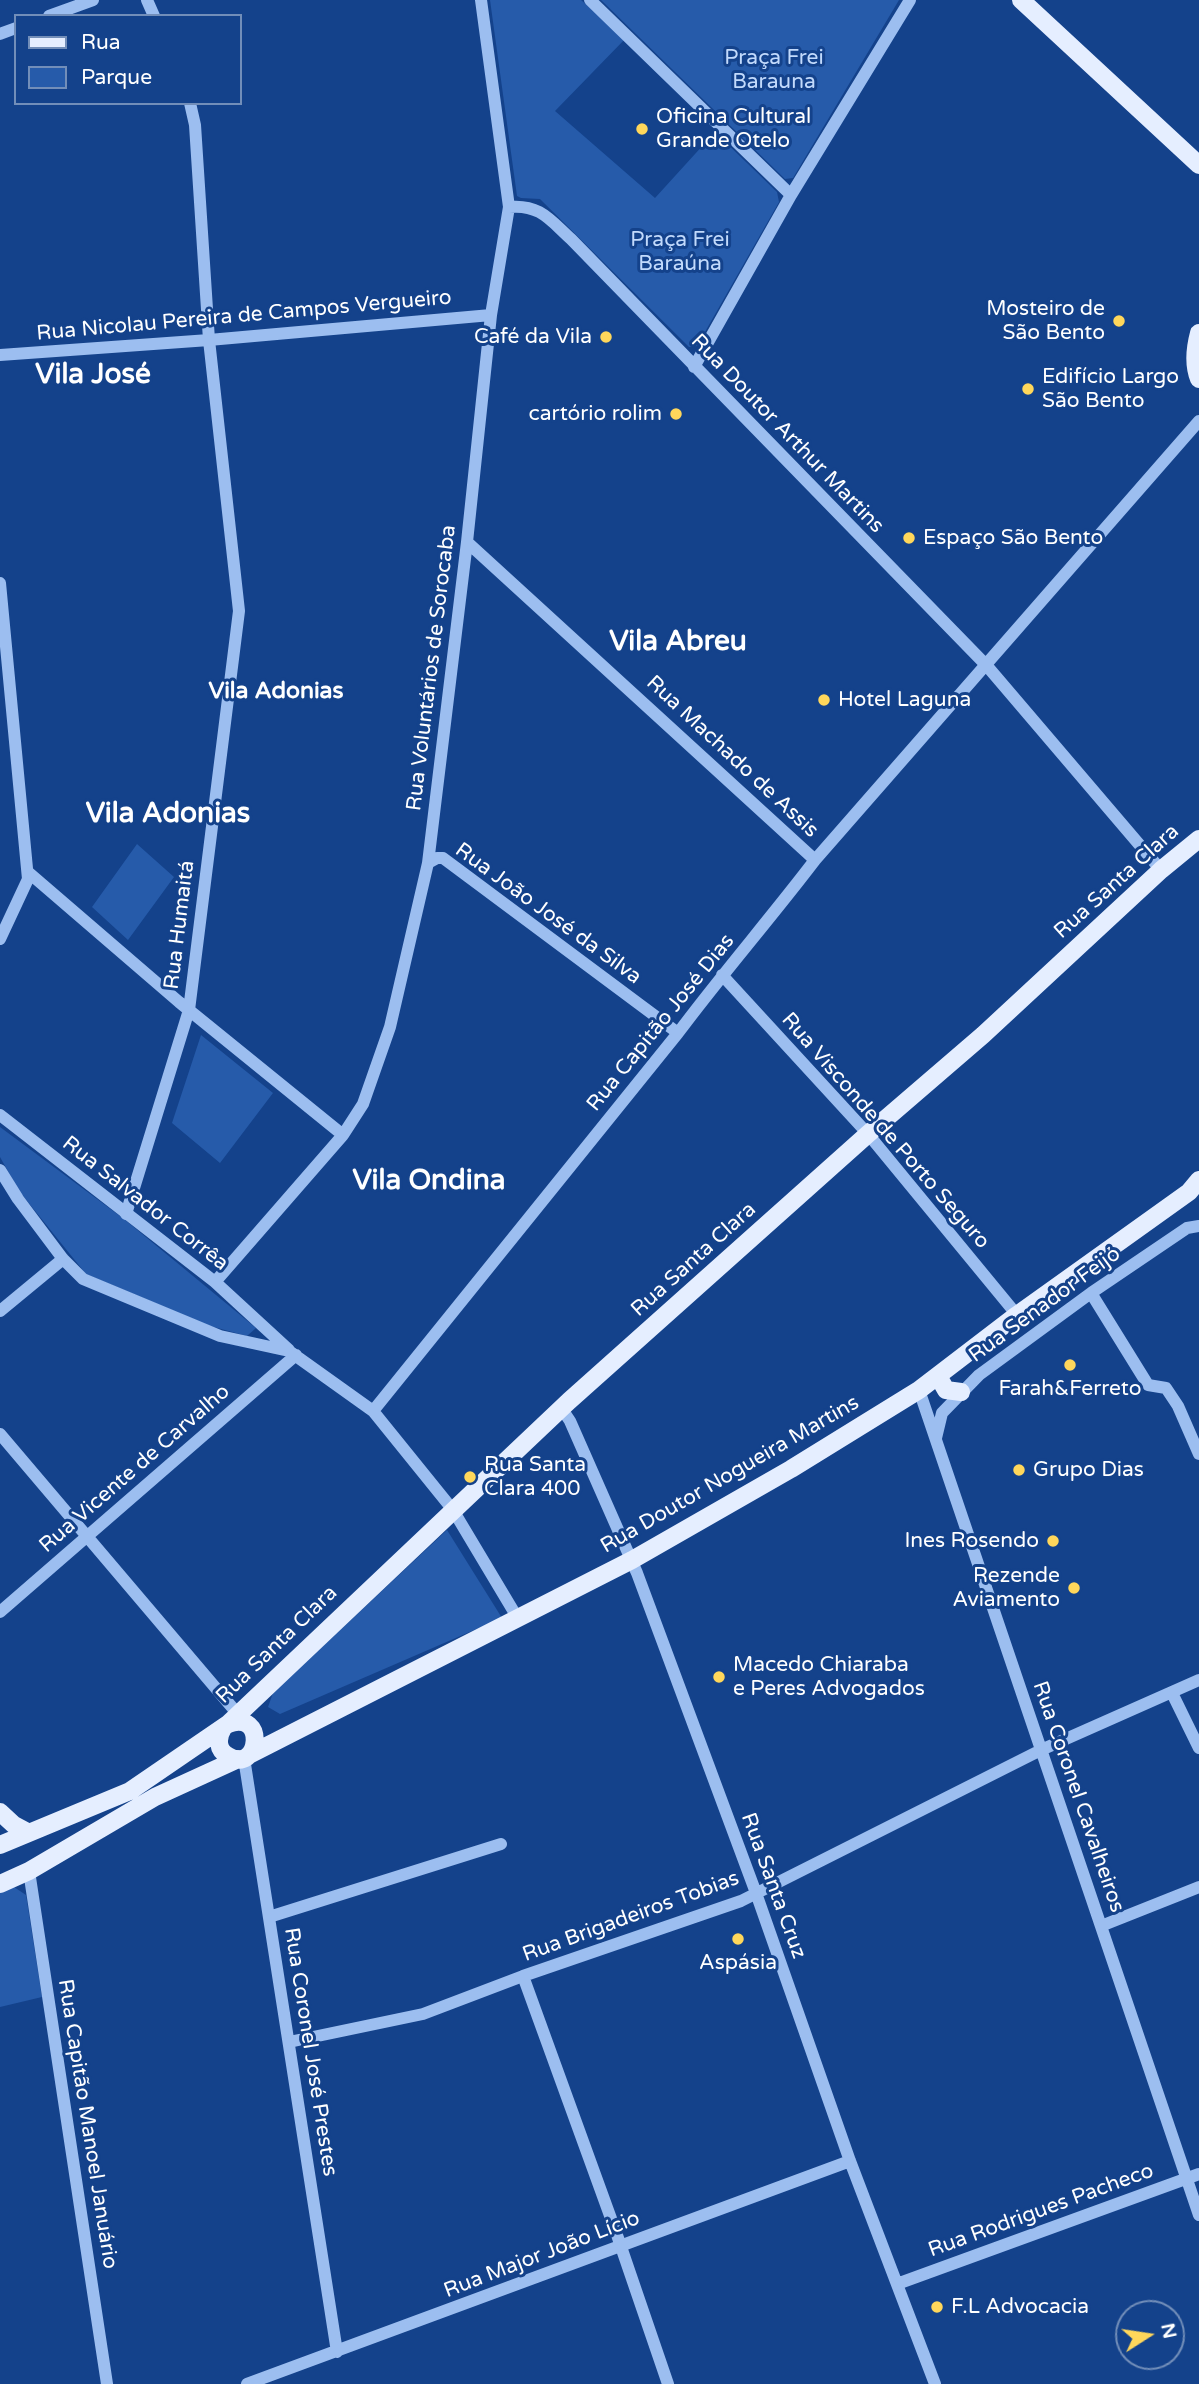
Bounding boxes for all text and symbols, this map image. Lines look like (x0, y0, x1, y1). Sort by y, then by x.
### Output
legend (14, 14, 242, 105)
text: Rua (81, 30, 121, 55)
park label: Praça Frei Barauna (724, 45, 824, 95)
text: Parque (81, 65, 152, 90)
place label: Oficina Cultural Grande Otelo (656, 104, 811, 154)
marker: Oficina Cultural Grande Otelo (634, 121, 650, 137)
park label: Praça Frei Baraúna (630, 227, 730, 277)
street label: Rua Nicolau Pereira de Campos Vergueiro (36, 285, 452, 347)
place label: Mosteiro de São Bento (986, 296, 1105, 346)
marker: Mosteiro de São Bento (1111, 313, 1127, 329)
place label: Café da Vila (474, 324, 592, 350)
marker: Café da Vila (598, 329, 614, 345)
street label: Rua Doutor Arthur Martins (685, 329, 889, 539)
district label: Vila José (35, 359, 151, 393)
place label: Edifício Largo São Bento (1042, 364, 1179, 414)
marker: Edifício Largo São Bento (1020, 381, 1036, 397)
place label: cartório rolim (529, 401, 662, 427)
marker: cartório rolim (668, 406, 684, 422)
street label: Rua Voluntários de Sorocaba (402, 524, 462, 812)
place label: Espaço São Bento (923, 525, 1103, 551)
marker: Espaço São Bento (901, 530, 917, 546)
district label: Vila Abreu (609, 626, 747, 660)
street label: Rua Machado de Assis (641, 671, 823, 843)
district label: Vila Adonias (208, 678, 344, 706)
place label: Hotel Laguna (838, 687, 971, 713)
marker: Hotel Laguna (816, 692, 832, 708)
district label: Vila Adonias (86, 798, 250, 832)
street label: Rua Santa Clara (1049, 819, 1185, 945)
street label: Rua João José da Silva (450, 838, 646, 990)
street label: Rua Humaitá (160, 859, 200, 991)
street label: Rua Capitão José Dias (582, 929, 740, 1117)
street label: Rua Visconde de Porto Seguro (776, 1008, 994, 1254)
street label: Rua Salvador Corrêa (57, 1131, 233, 1277)
district label: Vila Ondina (352, 1165, 506, 1199)
street label: Rua Santa Clara (626, 1197, 762, 1323)
street label: Rua Senador Feijó (964, 1242, 1126, 1368)
marker: Farah&Ferreto (1062, 1357, 1078, 1373)
place label: Farah&Ferreto (999, 1376, 1141, 1402)
street label: Rua Vicente de Carvalho (35, 1379, 235, 1559)
street label: Rua Doutor Nogueira Martins (596, 1391, 864, 1559)
place label: Rua Santa Clara 400 (484, 1452, 586, 1502)
place label: Grupo Dias (1033, 1457, 1144, 1483)
marker: Grupo Dias (1011, 1462, 1027, 1478)
marker: Rua Santa Clara 400 (462, 1469, 478, 1485)
place label: Ines Rosendo (905, 1528, 1039, 1554)
marker: Ines Rosendo (1045, 1533, 1061, 1549)
place label: Rezende Aviamento (953, 1563, 1060, 1613)
marker: Rezende Aviamento (1066, 1580, 1082, 1596)
street label: Rua Santa Clara (211, 1581, 343, 1709)
place label: Macedo Chiaraba e Peres Advogados (733, 1652, 925, 1702)
marker: Macedo Chiaraba e Peres Advogados (711, 1669, 727, 1685)
street label: Rua Coronel Cavalheiros (1027, 1678, 1129, 1916)
street label: Rua Santa Cruz (735, 1810, 811, 1962)
street label: Rua Brigadeiros Tobias (519, 1866, 743, 1968)
street label: Rua Coronel José Prestes (278, 1926, 342, 2178)
marker: Aspásia (730, 1931, 746, 1947)
place label: Aspásia (699, 1950, 777, 1976)
street label: Rua Capitão Manoel Januário (52, 1977, 122, 2271)
street label: Rua Rodrigues Pacheco (925, 2158, 1157, 2264)
street label: Rua Major João Lício (440, 2206, 644, 2304)
place label: F.L Advocacia (951, 2294, 1089, 2320)
marker: F.L Advocacia (929, 2299, 945, 2315)
north arrow (1115, 2300, 1185, 2370)
text: N (1156, 2321, 1181, 2341)

